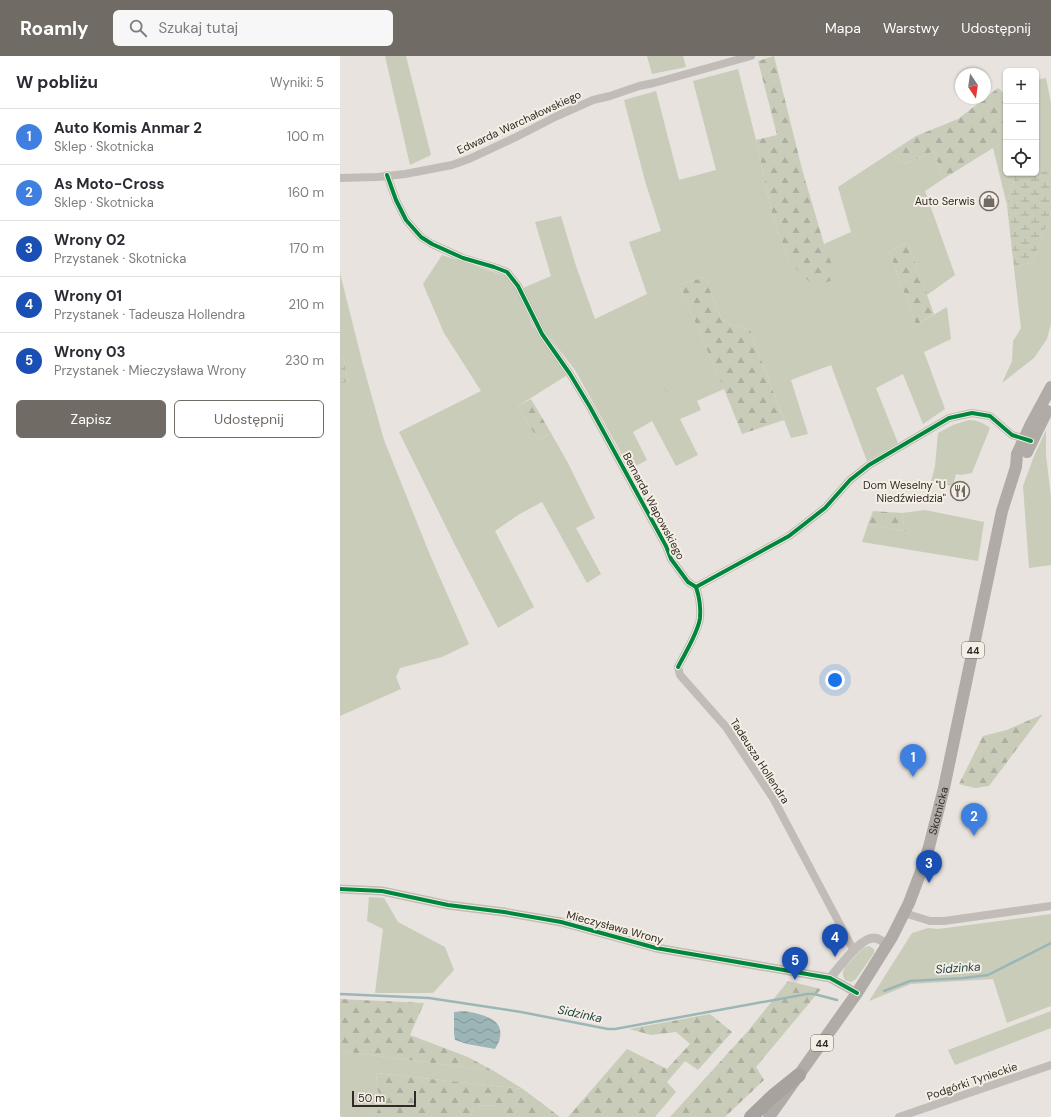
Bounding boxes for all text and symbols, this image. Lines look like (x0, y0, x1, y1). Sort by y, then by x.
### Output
search box (113, 10, 393, 46)
text: Roamly (20, 16, 89, 41)
icon: search (127, 17, 149, 39)
text: Szukaj tutaj (159, 18, 238, 38)
text: Mapa (825, 19, 861, 37)
text: Warstwy (883, 19, 939, 37)
text: Udostępnij (961, 19, 1031, 37)
north arrow (955, 68, 991, 104)
map controls (1003, 68, 1039, 176)
button: + (1003, 68, 1039, 104)
text: W pobliżu (16, 71, 98, 93)
text: Wyniki: 5 (270, 74, 324, 91)
street label: Edwarda Warchałowskiego (455, 87, 583, 157)
button: − (1003, 104, 1039, 140)
text: Auto Komis Anmar 2 (54, 118, 202, 138)
text: 1 (27, 128, 31, 145)
text: 100 m (287, 128, 324, 145)
text: Sklep · Skotnicka (54, 138, 154, 155)
button: locate (1003, 140, 1039, 176)
text: As Moto-Cross (54, 174, 165, 194)
text: 2 (25, 184, 33, 201)
text: 160 m (288, 184, 324, 201)
shop icon: Auto Serwis (978, 190, 1000, 212)
text: Sklep · Skotnicka (54, 194, 154, 211)
place label: Auto Serwis (915, 194, 975, 208)
text: Wrony 02 (54, 230, 125, 250)
text: 3 (25, 240, 33, 257)
text: 170 m (289, 240, 324, 257)
text: Przystanek · Skotnicka (54, 250, 186, 267)
text: Wrony 01 (54, 286, 122, 306)
text: 4 (25, 296, 33, 313)
text: 210 m (289, 296, 324, 313)
text: Przystanek · Tadeusza Hollendra (54, 306, 245, 323)
text: Wrony 03 (54, 342, 126, 362)
text: 5 (25, 352, 33, 369)
text: 230 m (285, 352, 324, 369)
text: Przystanek · Mieczysława Wrony (54, 362, 246, 379)
button: Zapisz (16, 400, 166, 438)
button: Udostępnij (174, 400, 324, 438)
street label: Bernarda Wapowskiego (620, 450, 688, 562)
place label: Dom Weselny "U Niedźwiedzia" (863, 478, 946, 505)
restaurant icon: Dom Weselny "U Niedźwiedzia" (949, 480, 971, 502)
road number: 44 (962, 642, 984, 658)
your location (825, 670, 845, 690)
street label: Tadeusza Hollendra (727, 716, 793, 806)
pin: 1 (900, 744, 926, 777)
street label: Skotnicka (925, 785, 951, 836)
pin: 2 (961, 803, 987, 836)
pin: 3 (916, 850, 942, 883)
street label: Mieczysława Wrony (565, 907, 665, 947)
pin: 4 (822, 924, 848, 957)
pin: 5 (782, 947, 808, 980)
water label: Sidzinka (935, 958, 981, 978)
water label: Sidzinka (556, 1001, 604, 1027)
road number: 44 (811, 1035, 833, 1051)
street label: Podgórki Tynieckie (925, 1059, 1019, 1103)
scale bar (352, 1089, 416, 1108)
text: 50 m (358, 1091, 385, 1105)

